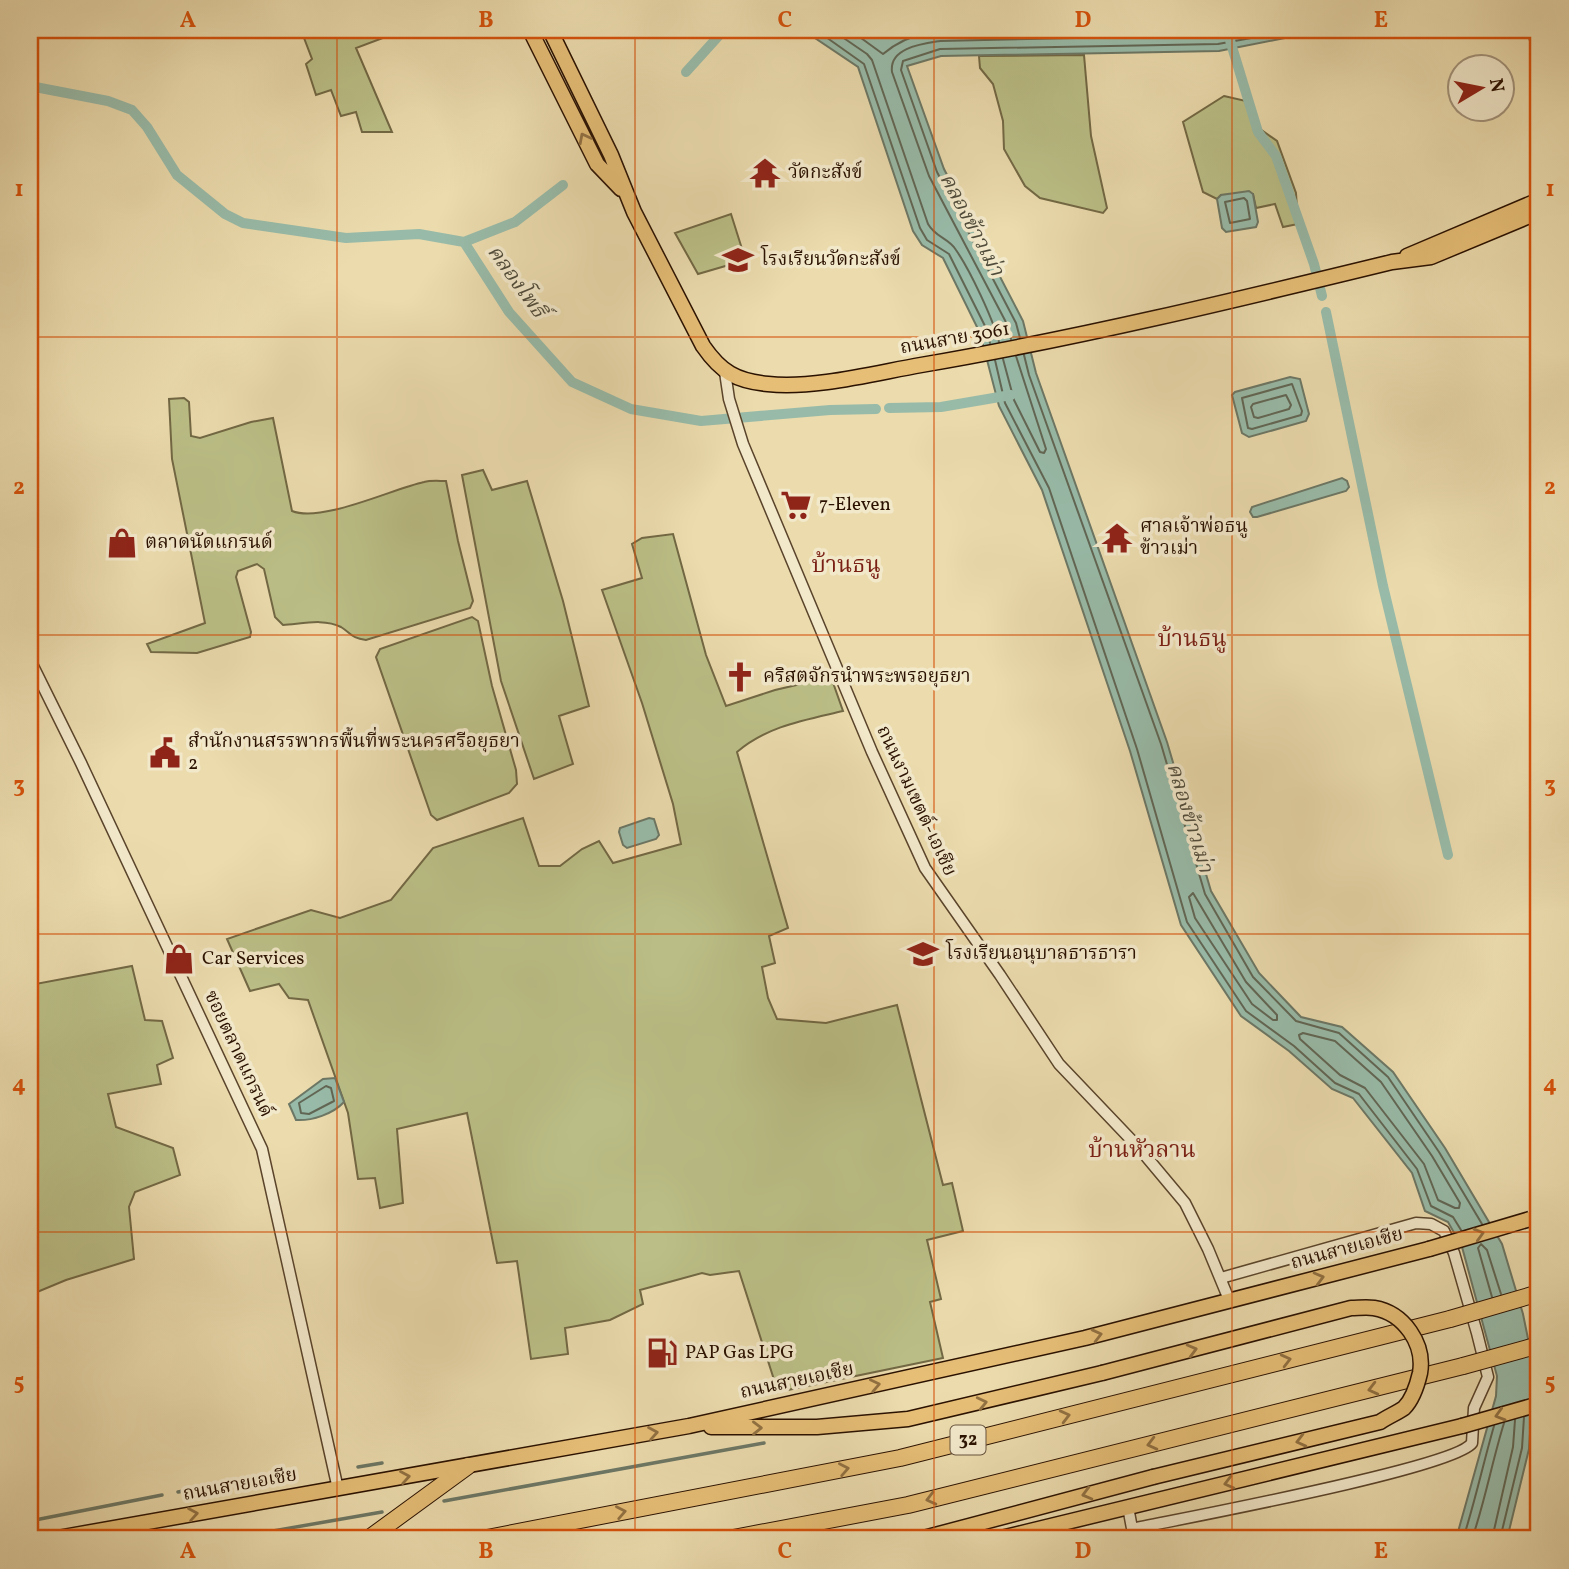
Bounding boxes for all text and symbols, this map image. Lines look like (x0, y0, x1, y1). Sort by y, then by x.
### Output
text: A (180, 5, 196, 37)
text: B (478, 5, 494, 37)
text: C (778, 5, 792, 37)
text: D (1075, 5, 1092, 37)
text: E (1374, 5, 1388, 37)
north arrow (1446, 52, 1516, 122)
text: N (1482, 76, 1510, 95)
one-way arrow (578, 133, 592, 145)
temple icon: วัดกะสังข์ (748, 156, 782, 190)
place label: วัดกะสังข์ (788, 160, 863, 186)
water label: คลองข้าวเม่า (932, 168, 1011, 282)
text: 1 (14, 174, 24, 206)
text: 1 (1545, 174, 1555, 206)
water label: คลองโพธิ์ (480, 238, 558, 330)
school or university icon: โรงเรียนวัดกะสังข์ (721, 243, 755, 277)
place label: โรงเรียนวัดกะสังข์ (760, 244, 901, 273)
street label: ถนนสาย 3061 (898, 317, 1012, 361)
text: 2 (13, 472, 25, 504)
text: 2 (1544, 472, 1556, 504)
supermarket icon: 7-Eleven (779, 488, 813, 522)
place label: 7-Eleven (819, 492, 891, 518)
place label: ศาลเจ้าพ่อธนู ข้าวเม่า (1140, 514, 1248, 562)
temple icon: ศาลเจ้าพ่อธนู ข้าวเม่า (1100, 521, 1134, 555)
shop icon: ตลาดนัดแกรนด์ (105, 526, 139, 560)
place label: ตลาดนัดแกรนด์ (145, 530, 273, 556)
district label: บ้านธนู (811, 550, 881, 582)
district label: บ้านธนู (1157, 624, 1227, 656)
church icon: คริสตจักรนำพระพรอยุธยา (723, 660, 757, 694)
place label: คริสตจักรนำพระพรอยุธยา (763, 664, 971, 690)
street label: ถนนงามเขตต์-เอเชีย (870, 721, 962, 881)
place label: สำนักงานสรรพากรพื้นที่พระนครศรีอยุธยา 2 (188, 726, 520, 777)
public building icon: สำนักงานสรรพากรพื้นที่พระนครศรีอยุธยา 2 (148, 736, 182, 770)
water label: คลองข้าวเม่า (1159, 760, 1220, 877)
text: 3 (13, 770, 25, 802)
text: 3 (1544, 770, 1556, 802)
school or university icon: โรงเรียนอนุบาลธารธารา (906, 937, 940, 971)
place label: โรงเรียนอนุบาลธารธารา (945, 938, 1137, 967)
shop icon: Car Services (162, 942, 196, 976)
place label: Car Services (202, 946, 304, 972)
street label: ซอยตลาดแกรนด์ (197, 986, 279, 1122)
text: 4 (12, 1069, 26, 1101)
text: 4 (1543, 1069, 1557, 1101)
district label: บ้านหัวลาน (1088, 1135, 1196, 1167)
street label: ถนนสายเอเชีย (1288, 1222, 1406, 1276)
one-way arrow (1473, 1228, 1485, 1242)
one-way arrow (1313, 1272, 1325, 1286)
one-way arrow (1091, 1329, 1103, 1343)
fuel station icon: PAP Gas LPG (645, 1336, 679, 1370)
place label: PAP Gas LPG (685, 1340, 794, 1366)
one-way arrow (1186, 1344, 1198, 1358)
one-way arrow (1280, 1354, 1292, 1368)
street label: ถนนสายเอเชีย (738, 1356, 856, 1406)
text: 5 (13, 1367, 25, 1399)
text: 5 (1544, 1367, 1556, 1399)
one-way arrow (869, 1379, 881, 1394)
one-way arrow (1367, 1381, 1379, 1395)
one-way arrow (976, 1397, 988, 1412)
one-way arrow (1495, 1406, 1507, 1421)
one-way arrow (1059, 1410, 1071, 1424)
one-way arrow (752, 1420, 763, 1435)
road number: 32 (950, 1426, 986, 1455)
one-way arrow (647, 1427, 659, 1442)
one-way arrow (1295, 1433, 1307, 1447)
one-way arrow (1146, 1436, 1158, 1450)
street label: ถนนสายเอเชีย (181, 1462, 299, 1508)
one-way arrow (838, 1462, 850, 1477)
one-way arrow (399, 1470, 411, 1485)
one-way arrow (1223, 1475, 1235, 1489)
one-way arrow (1082, 1486, 1094, 1500)
one-way arrow (925, 1491, 937, 1505)
one-way arrow (615, 1505, 627, 1520)
one-way arrow (188, 1507, 199, 1522)
text: A (180, 1536, 196, 1568)
text: B (478, 1536, 494, 1568)
text: C (778, 1536, 792, 1568)
text: D (1075, 1536, 1092, 1568)
text: E (1374, 1536, 1388, 1568)

